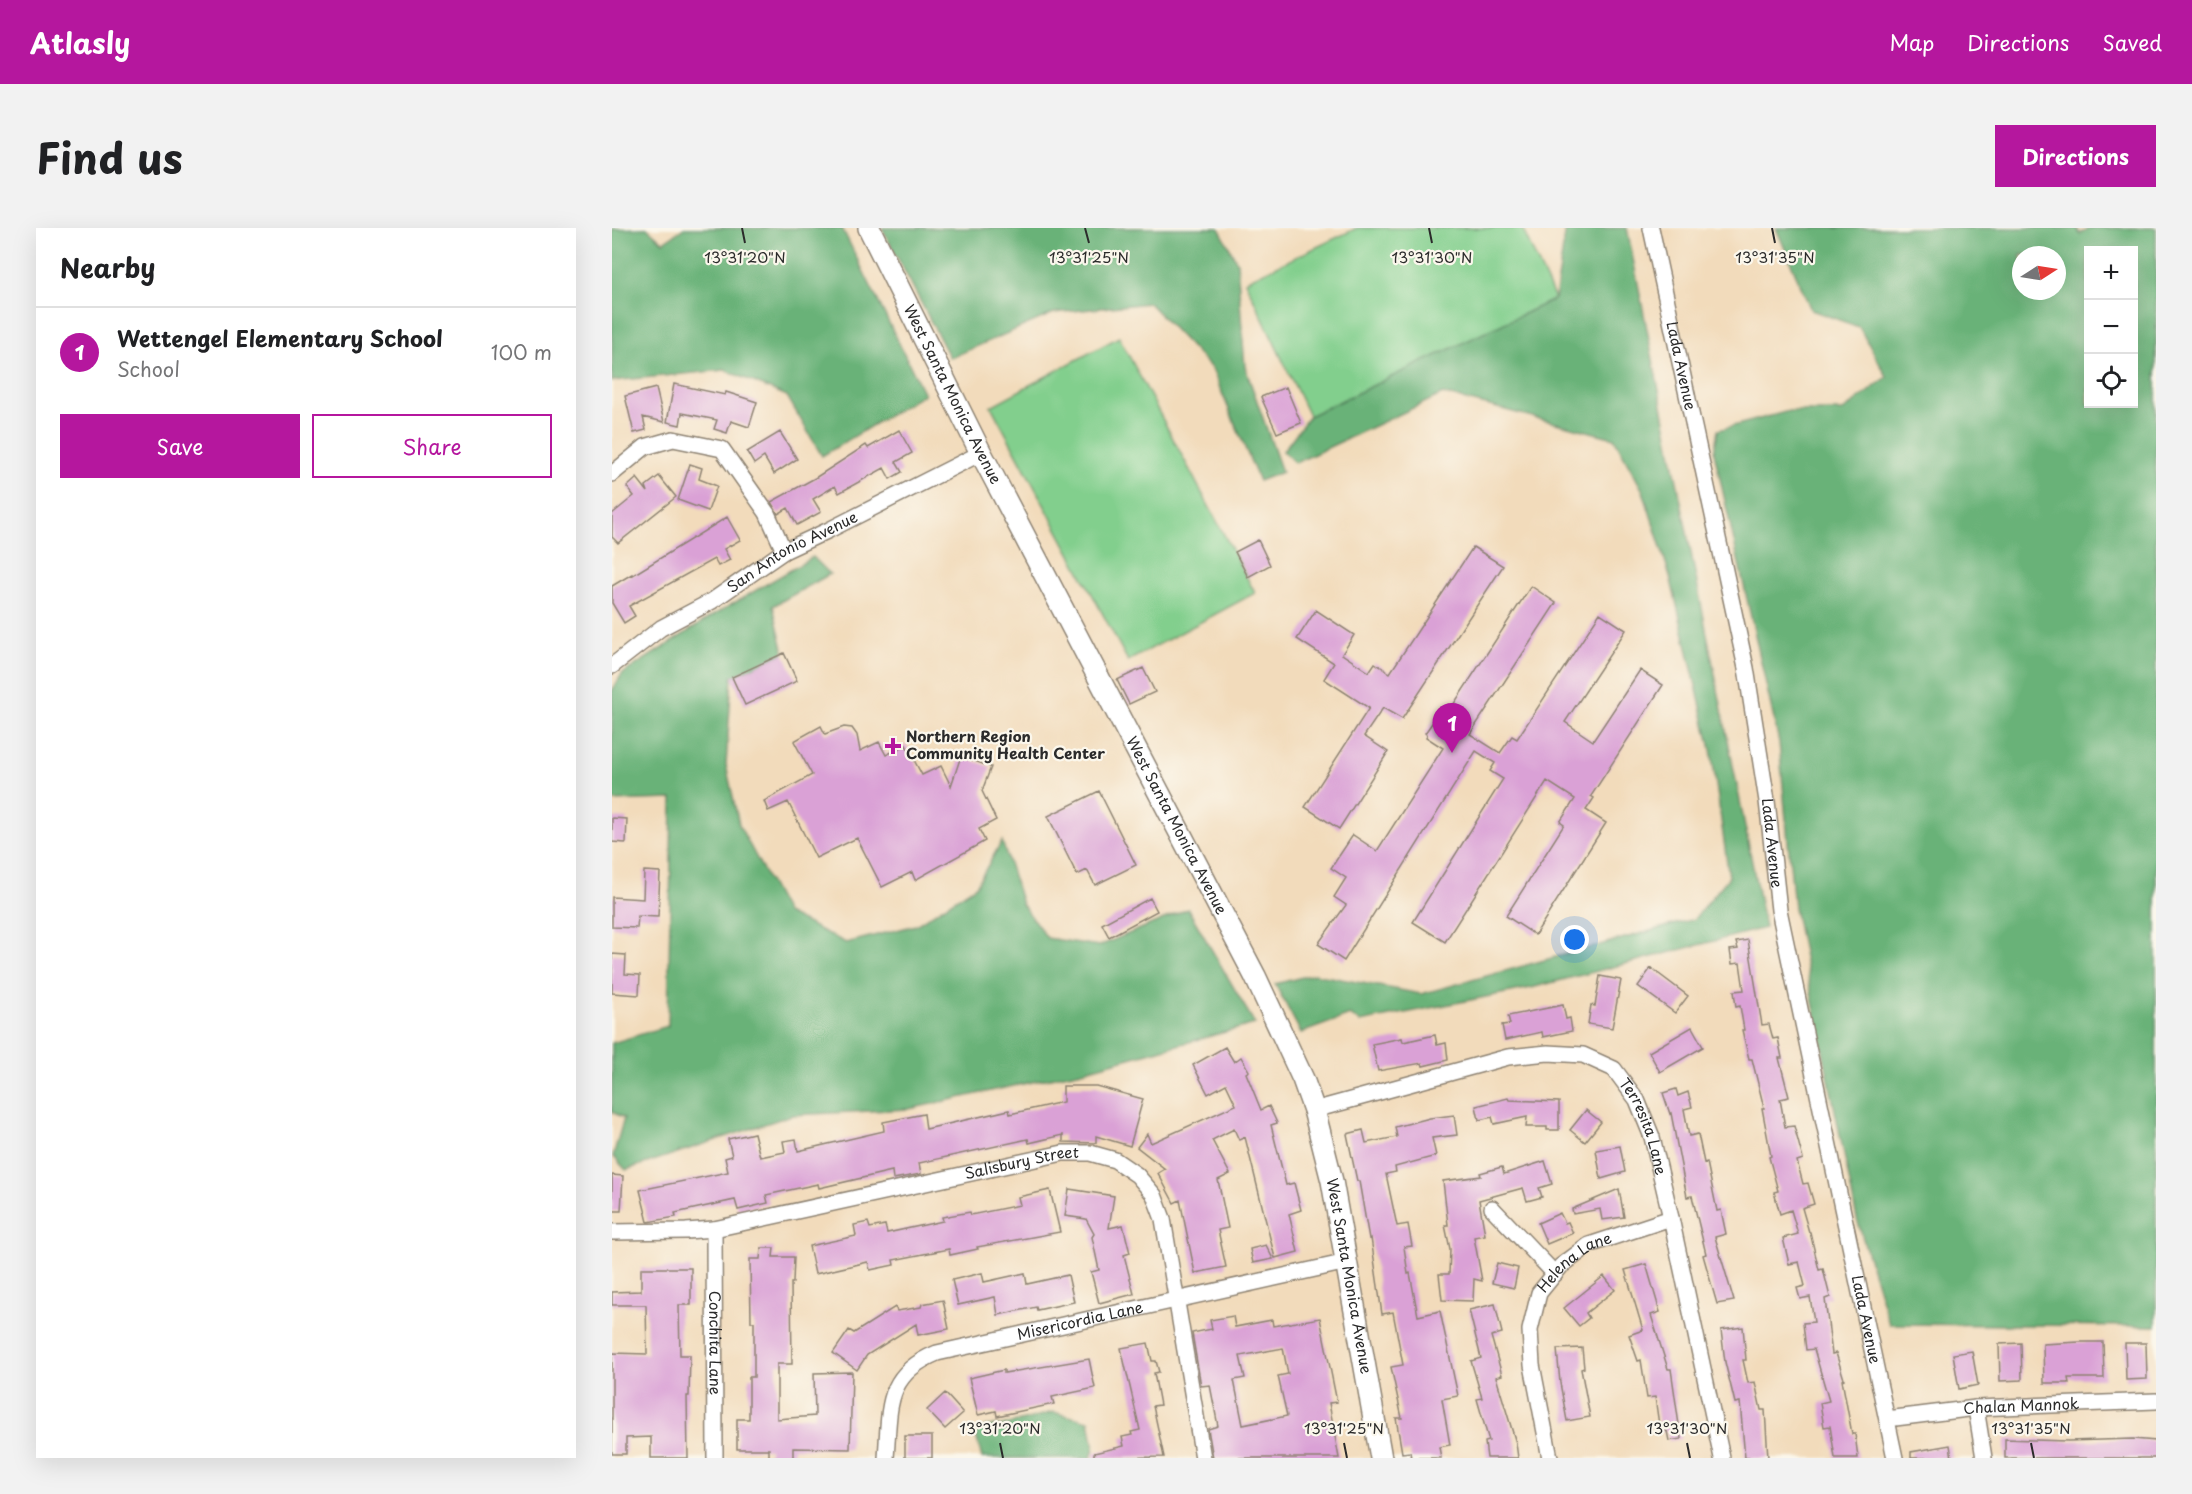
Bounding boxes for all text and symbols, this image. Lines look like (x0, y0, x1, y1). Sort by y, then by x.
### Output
text: Atlasly (30, 21, 130, 64)
text: Map (1889, 26, 1934, 58)
text: Directions (1967, 26, 2069, 58)
text: Saved (2102, 26, 2162, 58)
text: Find us (36, 125, 183, 188)
button: Directions (1995, 125, 2156, 187)
text: 13°31'20"N (704, 245, 786, 268)
text: 13°31'25"N (1049, 245, 1129, 268)
text: 13°31'30"N (1392, 245, 1472, 268)
text: 13°31'35"N (1735, 245, 1815, 268)
north arrow (2012, 246, 2066, 300)
map controls (2084, 246, 2138, 408)
button: + (2084, 246, 2138, 300)
text: Nearby (60, 248, 155, 287)
street label: West Santa Monica Avenue (899, 300, 1008, 488)
button: − (2084, 300, 2138, 354)
street label: Lada Avenue (1661, 319, 1703, 412)
text: Wettengel Elementary School (117, 321, 443, 354)
text: 1 (75, 337, 84, 367)
text: 100 m (491, 337, 552, 367)
text: School (117, 354, 180, 384)
button: locate (2084, 354, 2138, 408)
button: Save (60, 414, 300, 478)
button: Share (312, 414, 552, 478)
street label: San Antonio Avenue (721, 504, 861, 598)
pin: 1 (1432, 704, 1472, 753)
place label: Northern Region Community Health Center (906, 724, 1105, 764)
street label: West Santa Monica Avenue (1121, 732, 1234, 918)
marker: Northern Region Community Health Center (884, 737, 902, 755)
street label: Lada Avenue (1757, 797, 1789, 889)
your location (1560, 925, 1589, 954)
street label: Terresita Lane (1614, 1072, 1674, 1177)
street label: Salisbury Street (962, 1140, 1079, 1184)
street label: West Santa Monica Avenue (1322, 1176, 1379, 1375)
street label: Helena Lane (1531, 1225, 1614, 1297)
street label: Lada Avenue (1847, 1273, 1888, 1366)
street label: Conchita Lane (704, 1291, 728, 1395)
street label: Misericordia Lane (1015, 1295, 1145, 1345)
street label: Chalan Mannok (1962, 1391, 2080, 1419)
text: 13°31'20"N (959, 1416, 1041, 1439)
text: 13°31'25"N (1304, 1416, 1384, 1439)
text: 13°31'30"N (1647, 1416, 1727, 1439)
text: 13°31'35"N (1991, 1416, 2071, 1439)

